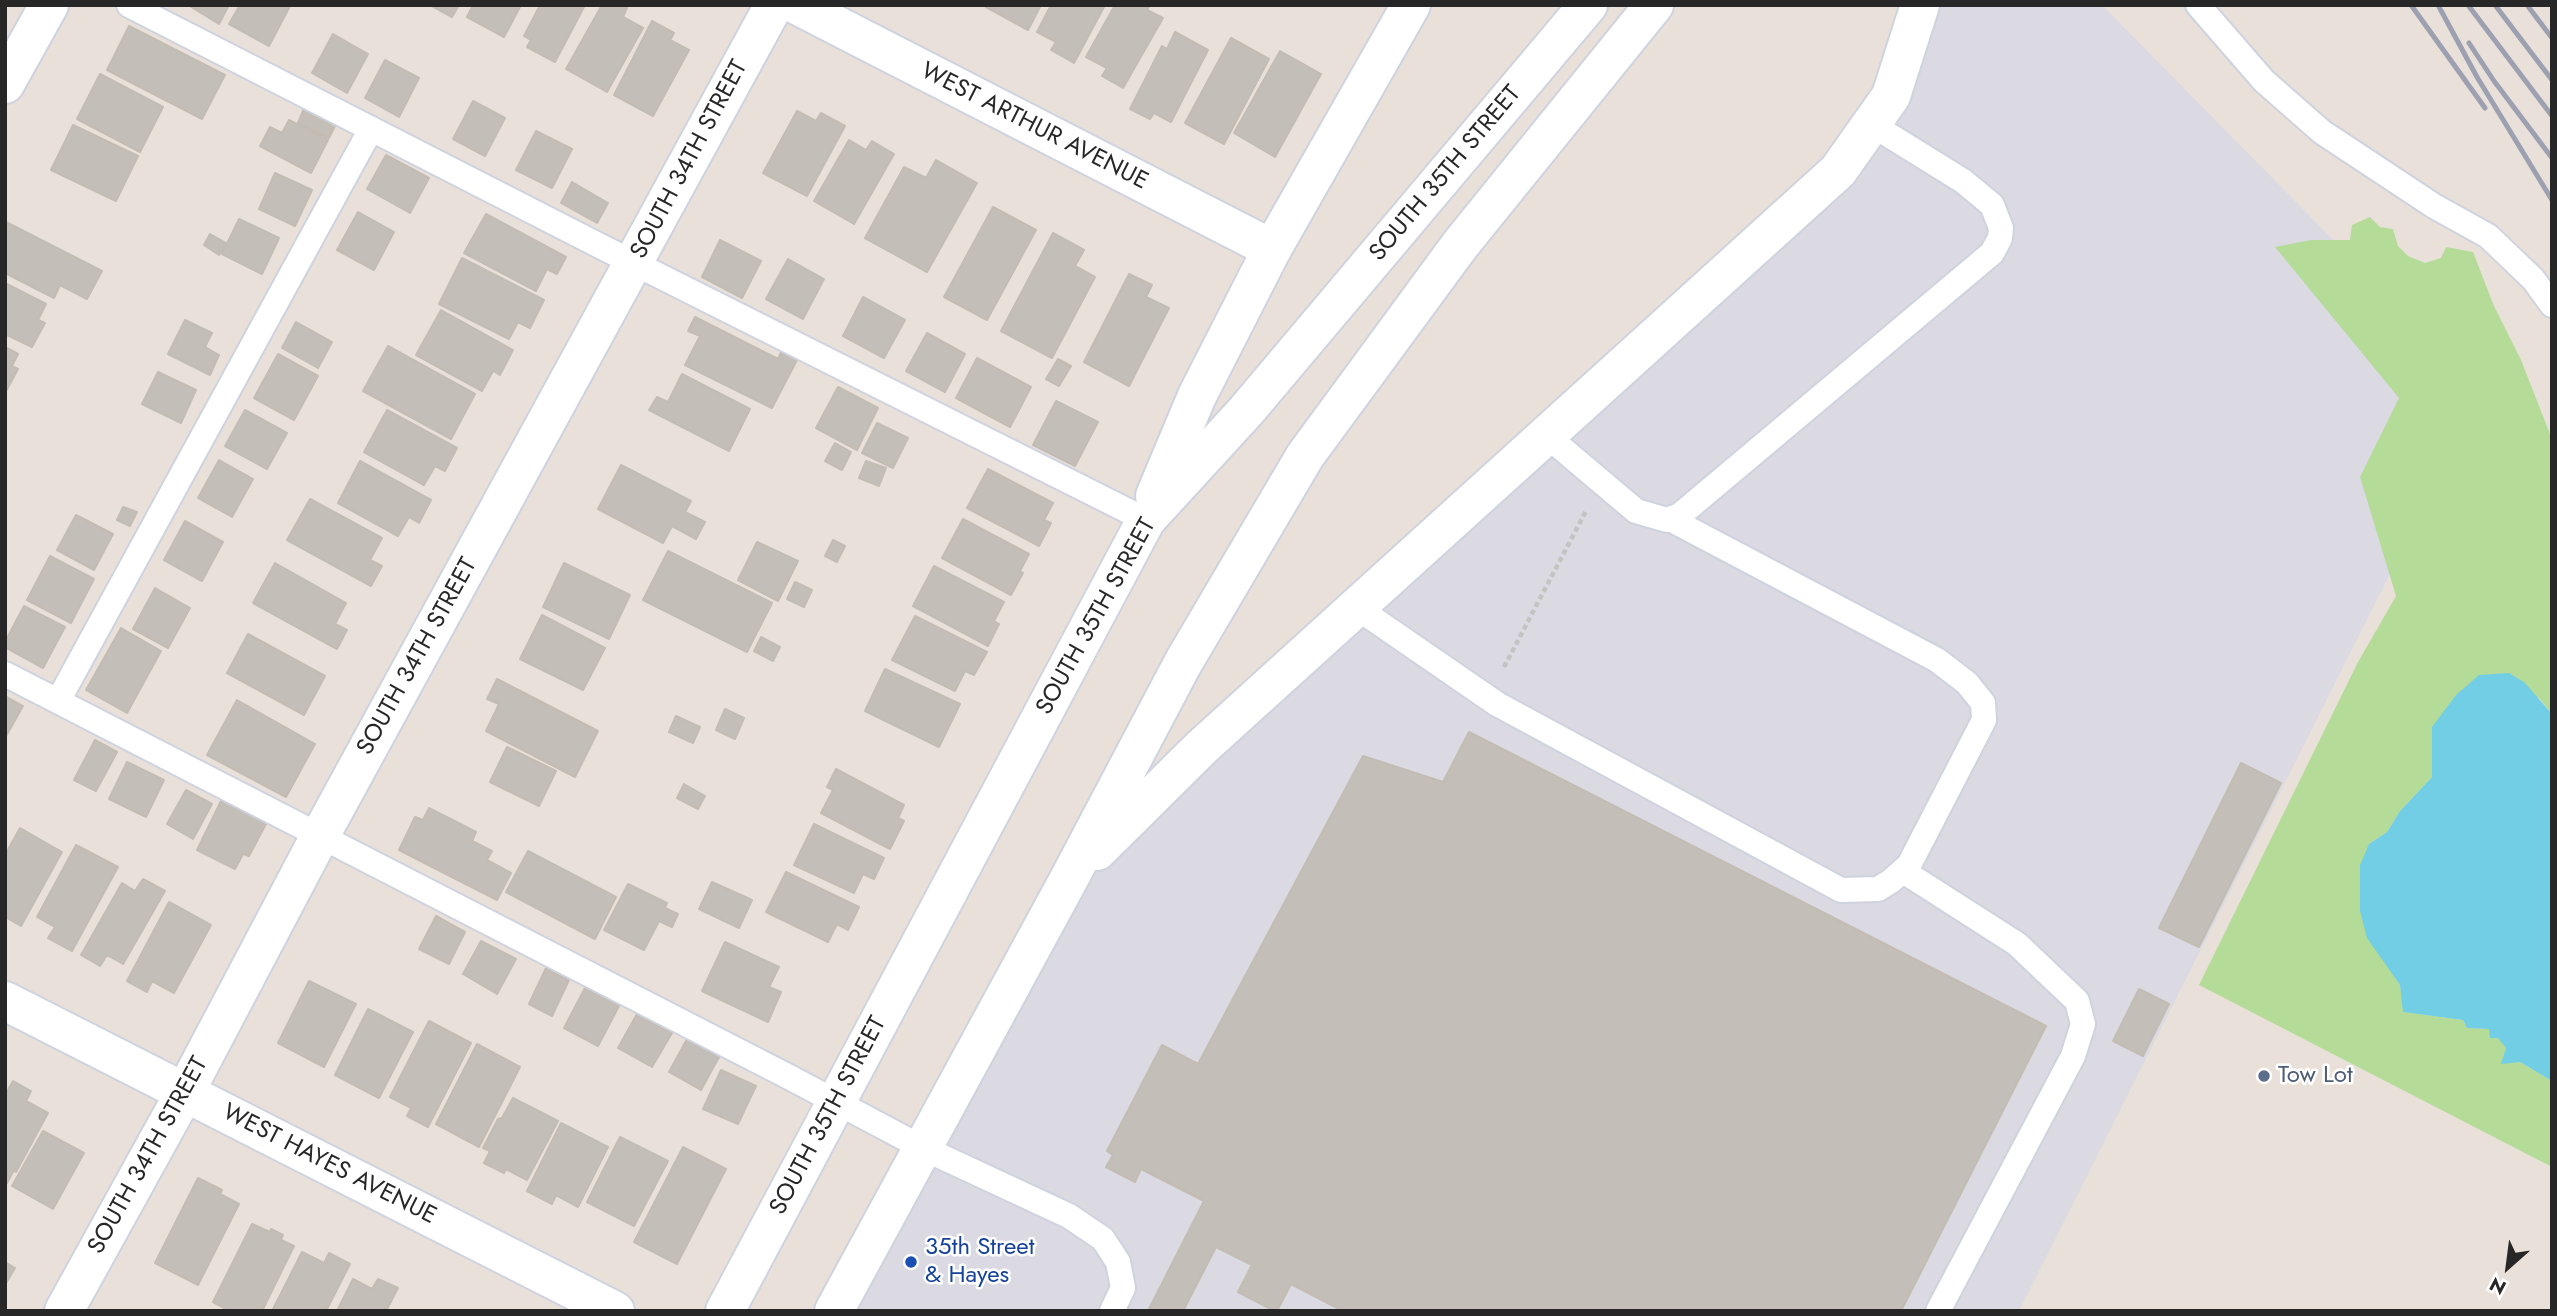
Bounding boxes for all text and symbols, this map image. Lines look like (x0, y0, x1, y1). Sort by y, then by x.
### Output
street label: SOUTH 34TH STREET (626, 56, 754, 264)
street label: WEST ARTHUR AVENUE (916, 57, 1152, 197)
street label: SOUTH 35TH STREET (1364, 80, 1528, 268)
street label: SOUTH 35TH STREET (1031, 514, 1163, 720)
street label: SOUTH 34TH STREET (352, 554, 484, 760)
street label: SOUTH 35TH STREET (765, 1012, 893, 1220)
street label: SOUTH 34TH STREET (83, 1053, 215, 1259)
place label: Tow Lot (2278, 1062, 2353, 1090)
marker: Tow Lot (2256, 1068, 2272, 1084)
street label: WEST HAYES AVENUE (217, 1099, 441, 1231)
north arrow (2473, 1232, 2543, 1302)
place label: 35th Street & Hayes (925, 1234, 1034, 1290)
marker: 35th Street & Hayes (903, 1254, 919, 1270)
text: N (2485, 1271, 2511, 1301)

